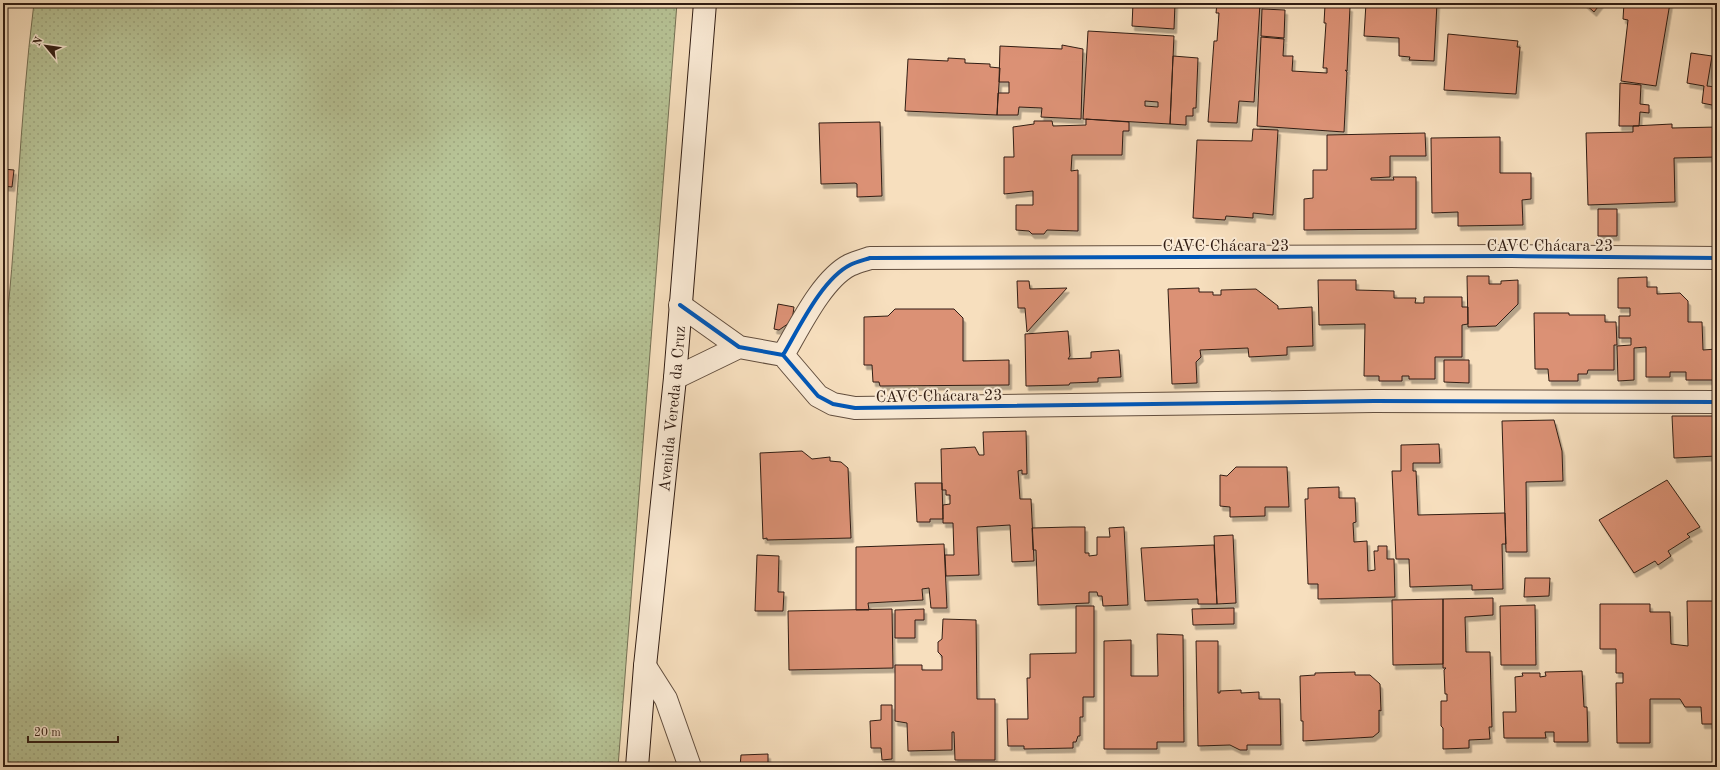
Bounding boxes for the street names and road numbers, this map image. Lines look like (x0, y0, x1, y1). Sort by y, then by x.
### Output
street label: CAVC Chácara 23 (1163, 239, 1289, 255)
street label: CAVC Chácara 23 (1487, 239, 1613, 255)
street label: Avenida Vereda da Cruz (657, 325, 689, 493)
street label: CAVC Chácara 23 (876, 388, 1003, 406)

